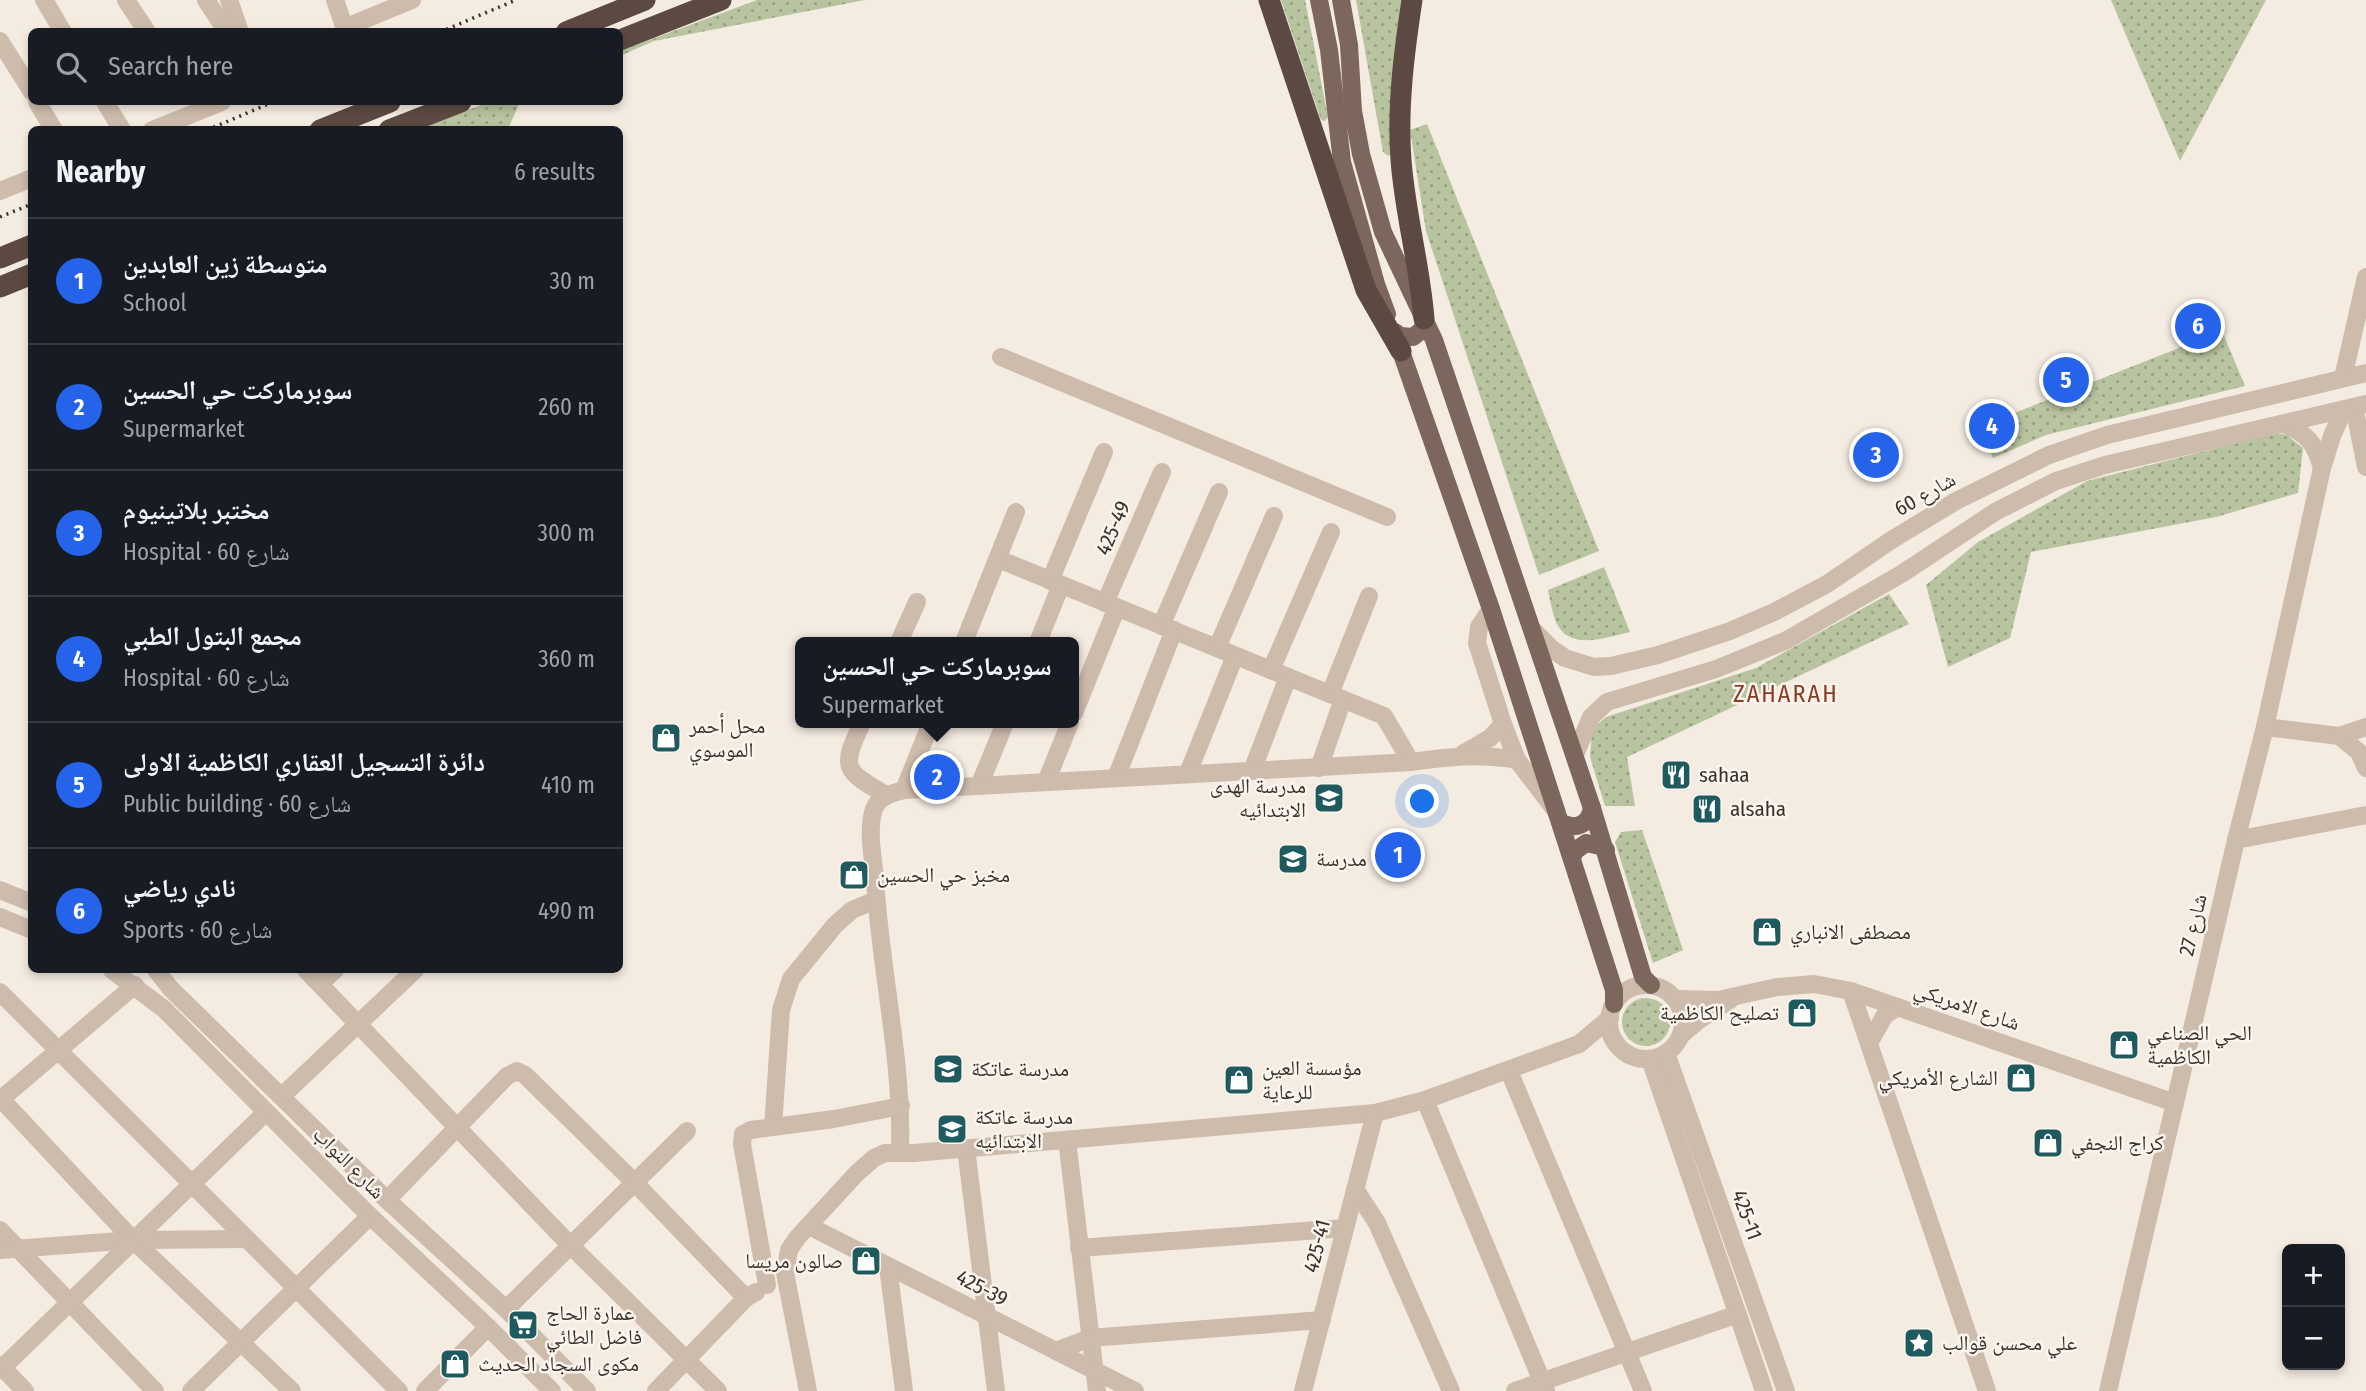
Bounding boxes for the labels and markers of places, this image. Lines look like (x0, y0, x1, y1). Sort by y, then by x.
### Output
pin: 6 (2175, 300, 2221, 352)
pin: 5 (2043, 354, 2089, 406)
pin: 4 (1969, 400, 2015, 452)
pin: 3 (1853, 429, 1899, 481)
place label: محل أحمر الموسوي (688, 713, 765, 766)
shop icon: محل أحمر الموسوي (649, 721, 683, 755)
pin: 2 (914, 751, 960, 803)
restaurant icon: sahaa (1659, 758, 1693, 792)
place label: sahaa (1699, 762, 1750, 788)
place label: مدرسة الهدى الابتدائيه (1210, 773, 1306, 823)
school or university icon: مدرسة الهدى الابتدائيه (1312, 781, 1346, 815)
restaurant icon: alsaha (1690, 792, 1724, 826)
place label: alsaha (1730, 796, 1786, 822)
pin: 1 (1375, 829, 1421, 881)
school or university icon: مدرسة (1276, 842, 1310, 876)
place label: مدرسة (1316, 846, 1367, 872)
shop icon: مخبز حي الحسين (837, 858, 871, 892)
place label: مخبز حي الحسين (877, 862, 1010, 891)
shop icon: مصطفى الانباري (1750, 915, 1784, 949)
place label: مصطفى الانباري (1790, 919, 1911, 948)
shop icon: تصليح الكاظمية (1785, 996, 1819, 1030)
place label: تصليح الكاظمية (1660, 1000, 1779, 1026)
place label: الحي الصناعي الكاظمية (2147, 1020, 2252, 1070)
shop icon: الحي الصناعي الكاظمية (2107, 1028, 2141, 1062)
school or university icon: مدرسة عاتكة (931, 1052, 965, 1086)
place label: مؤسسة العين للرعاية (1262, 1055, 1362, 1105)
place label: مدرسة عاتكة (971, 1056, 1069, 1082)
shop icon: الشارع الأمريكي (2004, 1061, 2038, 1095)
shop icon: مؤسسة العين للرعاية (1222, 1063, 1256, 1097)
place label: الشارع الأمريكي (1878, 1065, 1998, 1094)
place label: مدرسة عاتكة الابتدائيه (975, 1104, 1073, 1154)
school or university icon: مدرسة عاتكة الابتدائيه (935, 1112, 969, 1146)
shop icon: كراج النجفي (2031, 1126, 2065, 1160)
place label: كراج النجفي (2071, 1130, 2164, 1159)
shop icon: صالون مريسا (849, 1244, 883, 1278)
place label: صالون مريسا (745, 1248, 843, 1274)
place label: عمارة الحاج فاضل الطائي (546, 1300, 642, 1353)
supermarket icon: عمارة الحاج فاضل الطائي (506, 1308, 540, 1342)
place icon: علي محسن قوالب (1902, 1326, 1936, 1360)
place label: علي محسن قوالب (1942, 1330, 2077, 1359)
shop icon: مكوى السجاد الحديث (438, 1347, 472, 1381)
place label: مكوى السجاد الحديث (478, 1351, 639, 1377)

